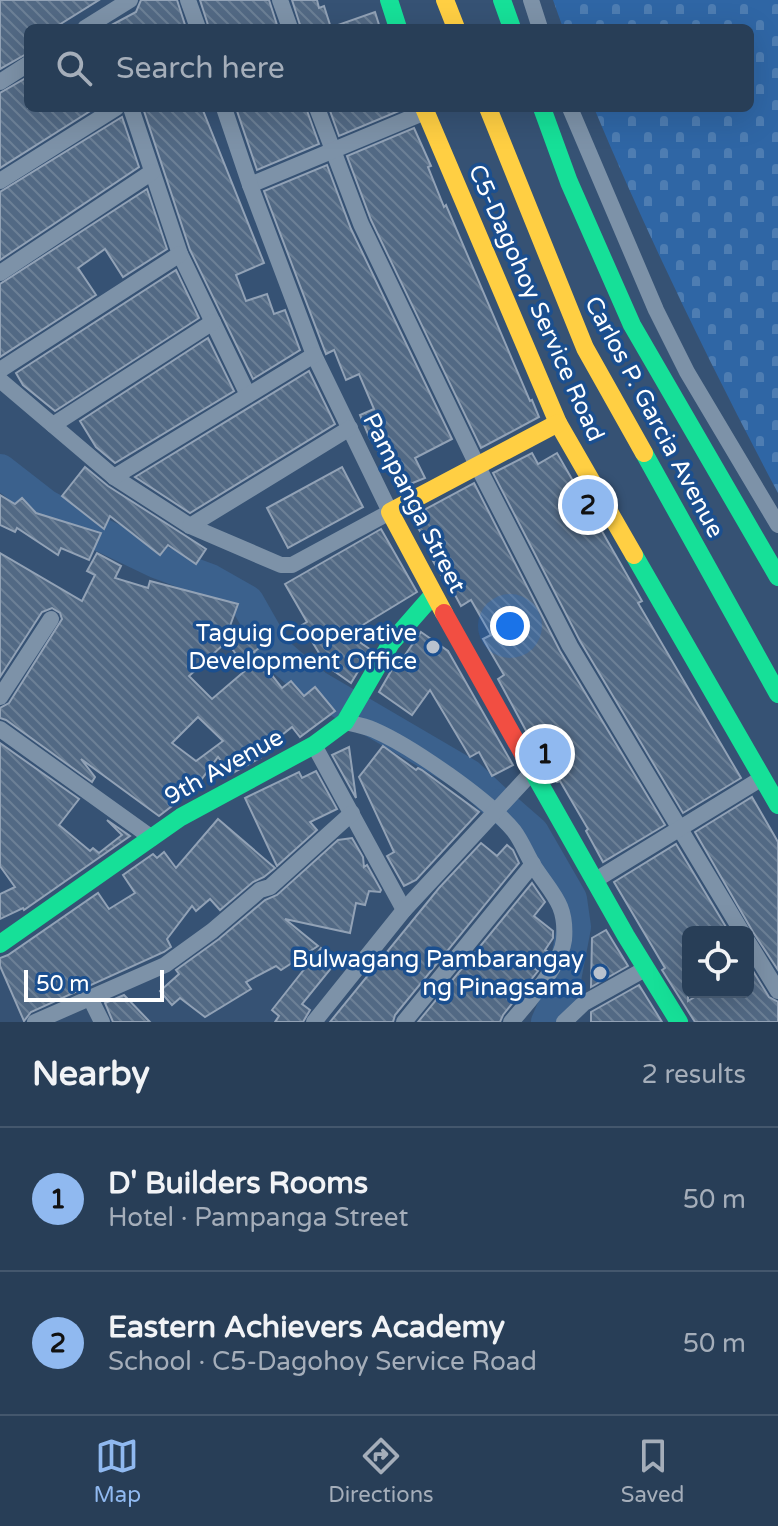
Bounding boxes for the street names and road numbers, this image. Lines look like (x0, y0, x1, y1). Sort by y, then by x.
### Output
street label: C5-Dagohoy Service Road (462, 160, 610, 446)
street label: Carlos P. Garcia Avenue (578, 291, 730, 543)
street label: Pampanga Street (356, 408, 472, 598)
street label: 9th Avenue (160, 723, 288, 811)

